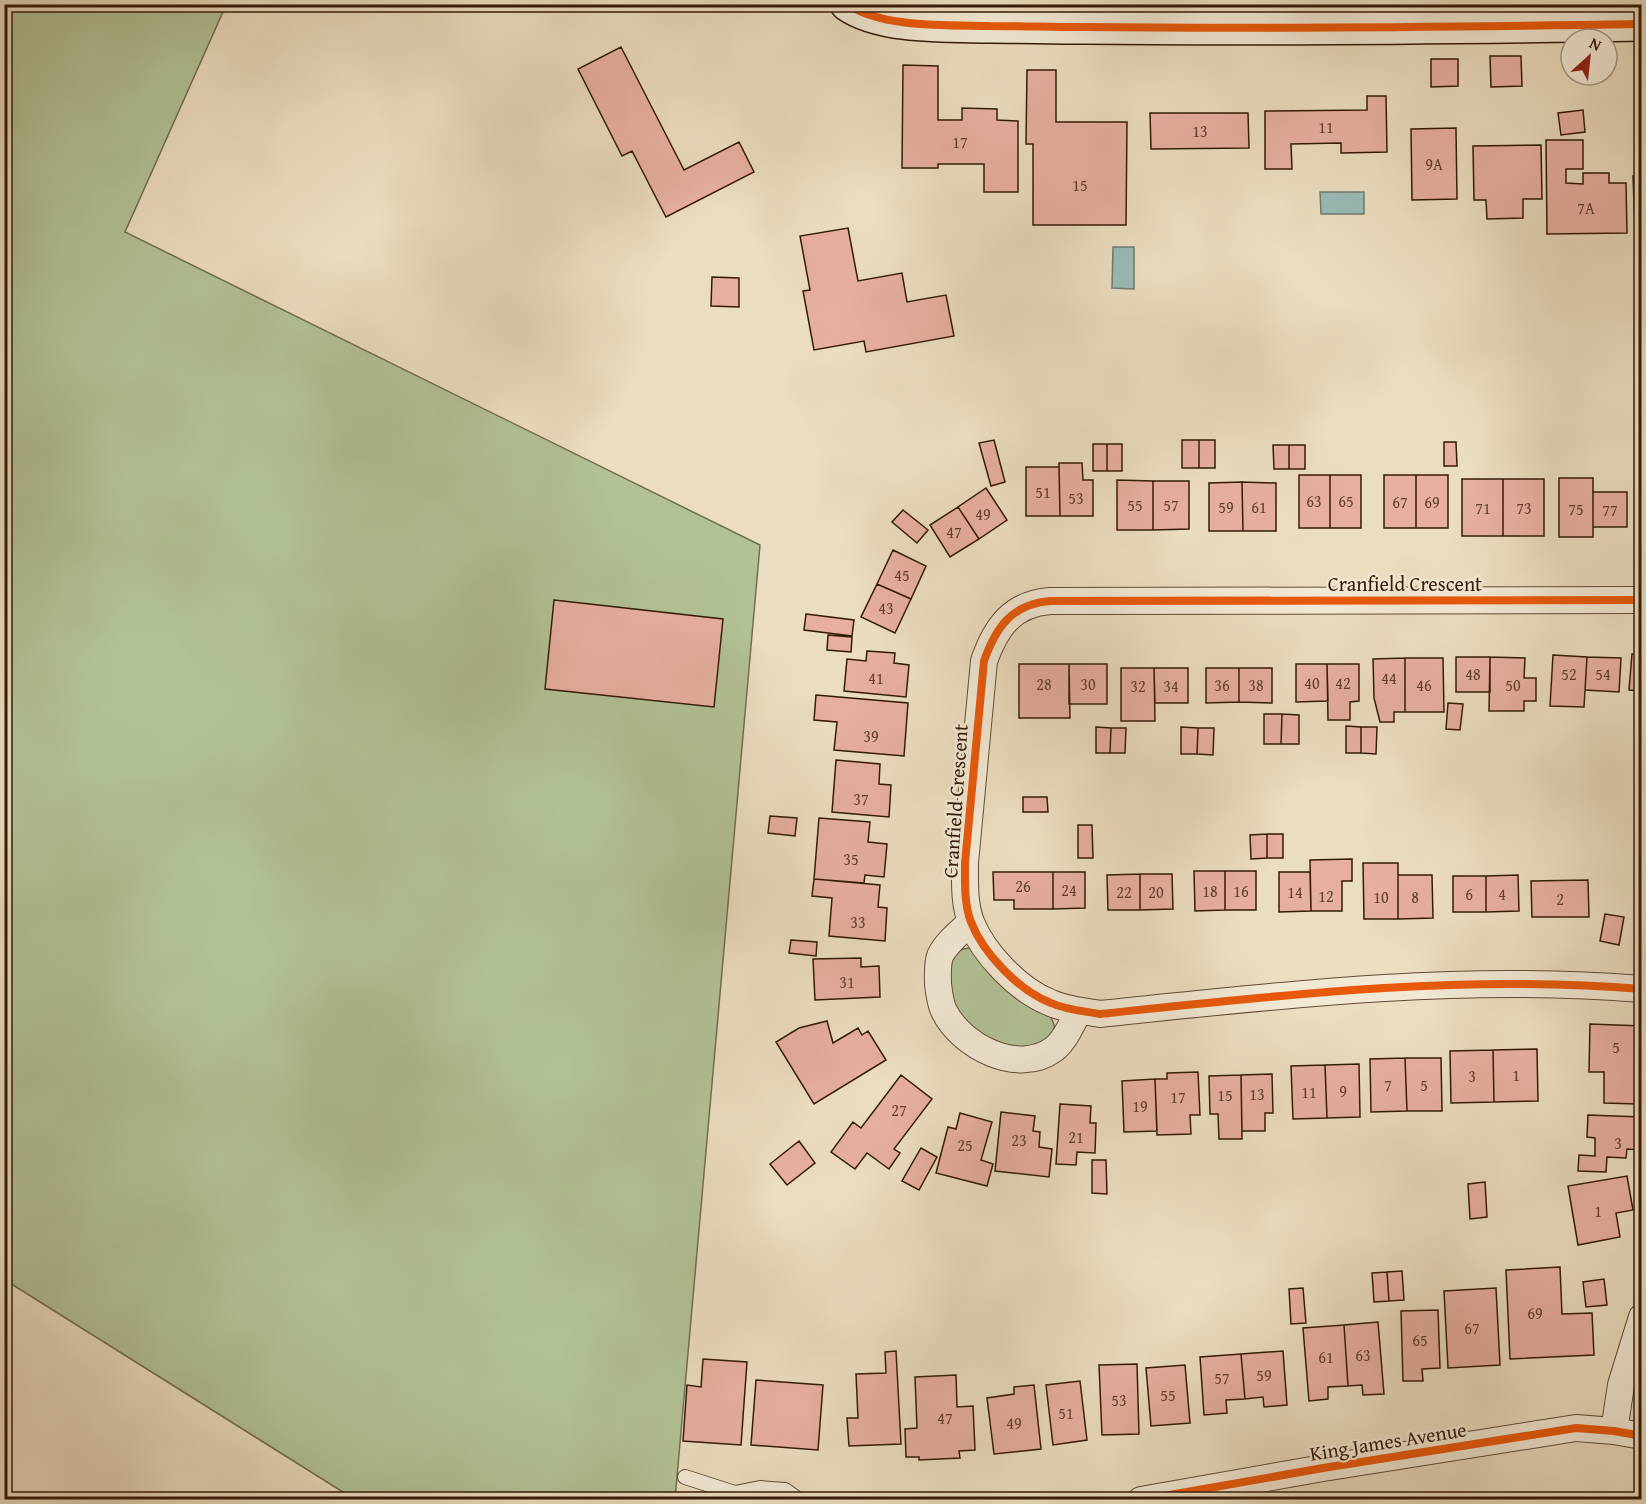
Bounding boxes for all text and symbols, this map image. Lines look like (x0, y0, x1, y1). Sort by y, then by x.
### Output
north arrow (1559, 27, 1619, 87)
text: N (1586, 31, 1606, 57)
house number: 11 (1318, 115, 1334, 139)
house number: 13 (1192, 119, 1208, 143)
house number: 17 (952, 130, 968, 154)
house number: 9A (1425, 152, 1443, 176)
house number: 15 (1072, 173, 1088, 197)
house number: 7A (1577, 196, 1595, 220)
house number: 51 (1035, 480, 1051, 504)
house number: 53 (1068, 486, 1084, 510)
house number: 63 (1306, 489, 1322, 513)
house number: 65 (1338, 489, 1354, 513)
house number: 67 (1392, 490, 1408, 514)
house number: 69 (1424, 490, 1440, 514)
house number: 55 (1127, 493, 1143, 517)
house number: 57 (1163, 493, 1179, 517)
house number: 59 (1218, 495, 1234, 519)
house number: 61 (1251, 495, 1267, 519)
house number: 71 (1475, 496, 1491, 520)
house number: 73 (1516, 496, 1532, 520)
house number: 75 (1568, 497, 1584, 521)
house number: 77 (1602, 498, 1618, 522)
house number: 49 (975, 502, 991, 526)
house number: 47 (946, 520, 962, 544)
house number: 45 (894, 563, 910, 587)
street label: Cranfield Crescent (1328, 569, 1482, 598)
house number: 43 (878, 596, 894, 620)
house number: 48 (1465, 662, 1481, 686)
house number: 52 (1561, 662, 1577, 686)
house number: 54 (1595, 662, 1611, 686)
house number: 41 (868, 666, 884, 690)
house number: 44 (1381, 666, 1397, 690)
house number: 40 (1304, 671, 1320, 695)
house number: 42 (1335, 671, 1351, 695)
house number: 28 (1036, 672, 1052, 696)
house number: 30 (1080, 672, 1096, 696)
house number: 36 (1214, 673, 1230, 697)
house number: 38 (1248, 673, 1264, 697)
house number: 46 (1416, 673, 1432, 697)
house number: 50 (1505, 673, 1521, 697)
house number: 32 (1130, 674, 1146, 698)
house number: 34 (1163, 674, 1179, 698)
street label: Cranfield Crescent (935, 723, 975, 879)
house number: 39 (863, 724, 879, 748)
house number: 37 (853, 787, 869, 811)
house number: 35 (843, 847, 859, 871)
house number: 26 (1015, 874, 1031, 898)
house number: 24 (1061, 878, 1077, 902)
house number: 18 (1202, 879, 1218, 903)
house number: 16 (1233, 879, 1249, 903)
house number: 22 (1116, 880, 1132, 904)
house number: 20 (1148, 880, 1164, 904)
house number: 14 (1287, 880, 1303, 904)
house number: 6 (1465, 882, 1473, 906)
house number: 4 (1498, 882, 1506, 906)
house number: 12 (1318, 884, 1334, 908)
house number: 10 (1373, 885, 1389, 909)
house number: 8 (1411, 885, 1419, 909)
house number: 2 (1556, 887, 1564, 911)
house number: 33 (850, 910, 866, 934)
house number: 31 (839, 970, 855, 994)
house number: 5 (1612, 1035, 1620, 1059)
house number: 1 (1512, 1063, 1520, 1087)
house number: 3 (1468, 1064, 1476, 1088)
house number: 7 (1384, 1073, 1392, 1097)
house number: 5 (1420, 1073, 1428, 1097)
house number: 9 (1339, 1079, 1347, 1103)
house number: 11 (1301, 1080, 1317, 1104)
house number: 13 (1249, 1082, 1265, 1106)
house number: 15 (1217, 1083, 1233, 1107)
house number: 17 (1170, 1085, 1186, 1109)
house number: 19 (1132, 1094, 1148, 1118)
house number: 27 (891, 1098, 907, 1122)
house number: 21 (1068, 1125, 1084, 1149)
house number: 23 (1011, 1128, 1027, 1152)
house number: 3 (1614, 1131, 1622, 1155)
house number: 25 (957, 1133, 973, 1157)
house number: 1 (1594, 1199, 1602, 1223)
house number: 69 (1527, 1301, 1543, 1325)
house number: 67 (1464, 1316, 1480, 1340)
house number: 65 (1412, 1328, 1428, 1352)
house number: 63 (1355, 1343, 1371, 1367)
house number: 61 (1318, 1345, 1334, 1369)
house number: 59 (1256, 1363, 1272, 1387)
house number: 57 (1214, 1366, 1230, 1390)
house number: 55 (1160, 1383, 1176, 1407)
house number: 53 (1111, 1388, 1127, 1412)
house number: 51 (1058, 1401, 1074, 1425)
house number: 47 (937, 1406, 953, 1430)
house number: 49 (1006, 1411, 1022, 1435)
street label: King James Avenue (1308, 1414, 1468, 1468)

